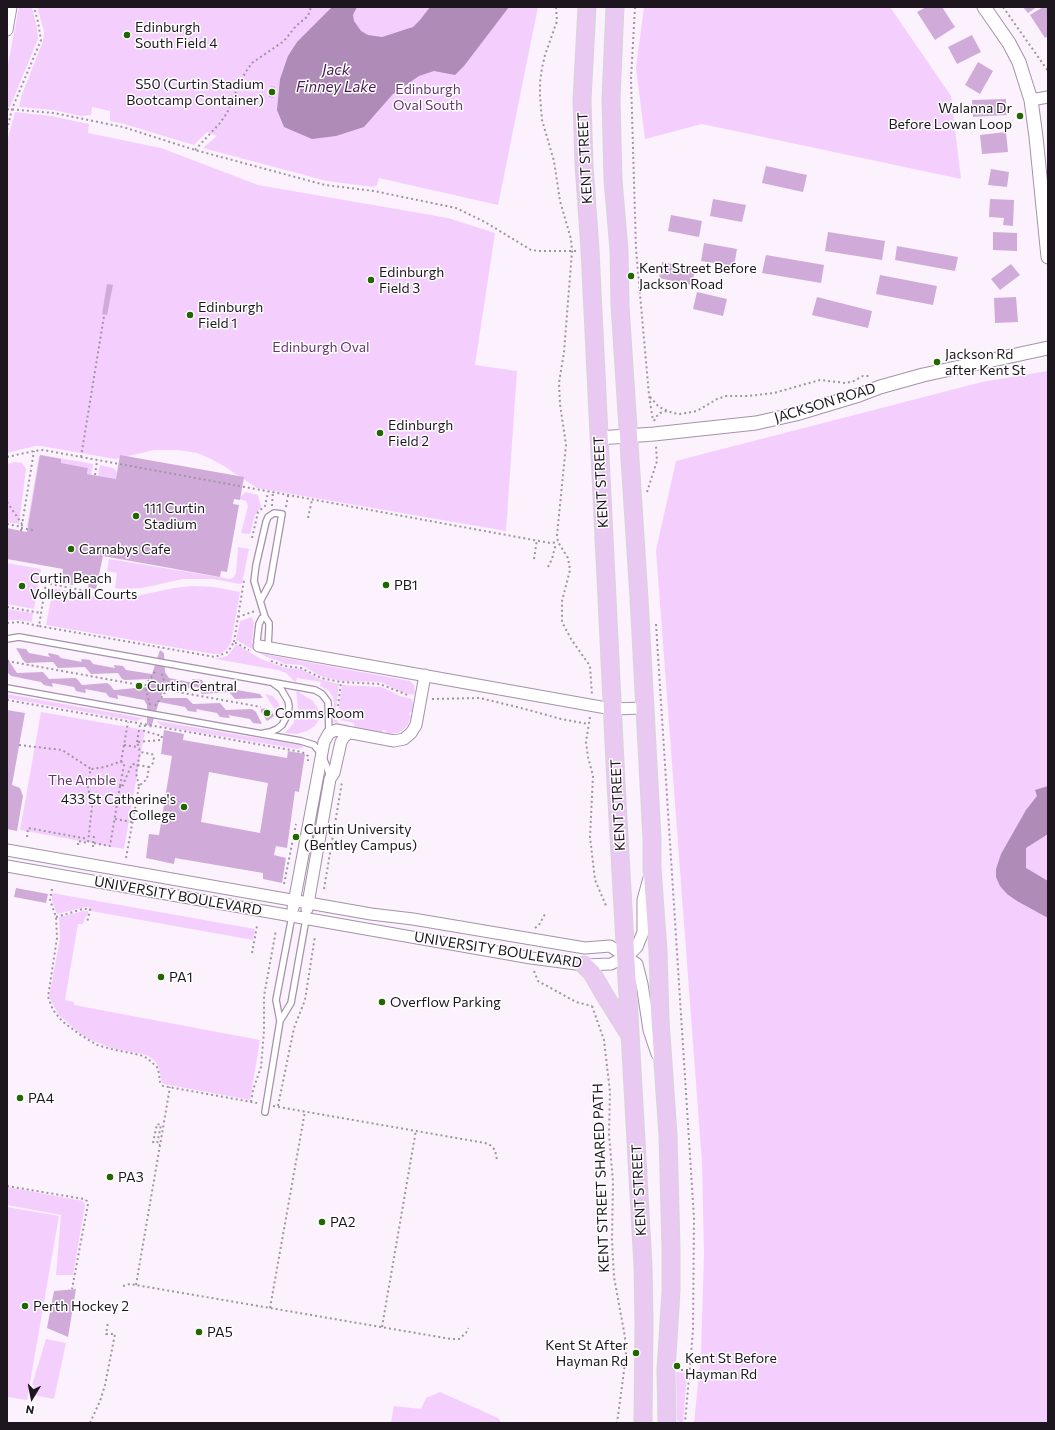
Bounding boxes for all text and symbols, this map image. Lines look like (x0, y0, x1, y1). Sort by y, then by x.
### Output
place label: Edinburgh South Field 4 (135, 19, 218, 52)
marker: Edinburgh South Field 4 (122, 30, 132, 40)
water label: Jack Finney Lake (296, 61, 376, 96)
place label: S50 (Curtin Stadium Bootcamp Container) (126, 76, 264, 108)
park label: Edinburgh Oval South (393, 81, 463, 114)
marker: S50 (Curtin Stadium Bootcamp Container) (267, 87, 277, 97)
place label: Walanna Dr Before Lowan Loop (888, 100, 1012, 132)
marker: Walanna Dr Before Lowan Loop (1015, 111, 1025, 121)
street label: KENT STREET (574, 112, 596, 204)
place label: Kent Street Before Jackson Road (639, 260, 757, 292)
place label: Edinburgh Field 3 (379, 264, 444, 296)
marker: Kent Street Before Jackson Road (626, 271, 636, 281)
marker: Edinburgh Field 3 (366, 275, 376, 285)
place label: Edinburgh Field 1 (198, 299, 263, 332)
marker: Edinburgh Field 1 (185, 310, 195, 320)
park label: Edinburgh Oval (272, 339, 370, 355)
place label: Jackson Rd after Kent St (945, 346, 1026, 378)
marker: Jackson Rd after Kent St (932, 357, 942, 367)
street label: JACKSON ROAD (772, 380, 878, 426)
place label: Edinburgh Field 2 (388, 417, 453, 450)
marker: Edinburgh Field 2 (375, 428, 385, 438)
street label: KENT STREET (590, 436, 612, 528)
place label: 111 Curtin Stadium (144, 500, 205, 532)
marker: 111 Curtin Stadium (131, 511, 141, 521)
place label: Carnabys Cafe (79, 541, 171, 557)
marker: Carnabys Cafe (66, 544, 76, 554)
place label: Curtin Beach Volleyball Courts (30, 570, 137, 602)
place label: PB1 (394, 577, 418, 593)
marker: PB1 (381, 580, 391, 590)
marker: Curtin Beach Volleyball Courts (17, 581, 27, 591)
place label: Curtin Central (147, 678, 237, 694)
marker: Curtin Central (134, 681, 144, 691)
place label: Comms Room (275, 705, 364, 721)
marker: Comms Room (262, 708, 272, 718)
street label: KENT STREET (607, 759, 629, 851)
park label: The Amble (48, 772, 116, 788)
place label: 433 St Catherine's College (61, 791, 176, 824)
marker: 433 St Catherine's College (179, 802, 189, 812)
place label: Curtin University (Bentley Campus) (304, 821, 417, 854)
marker: Curtin University (Bentley Campus) (291, 832, 301, 842)
street label: UNIVERSITY BOULEVARD (93, 873, 263, 919)
street label: UNIVERSITY BOULEVARD (413, 928, 583, 972)
place label: PA1 (169, 969, 193, 985)
marker: PA1 (156, 972, 166, 982)
place label: Overflow Parking (390, 994, 501, 1010)
marker: Overflow Parking (377, 997, 387, 1007)
street label: KENT STREET SHARED PATH (589, 1083, 613, 1273)
place label: PA4 (28, 1090, 54, 1106)
marker: PA4 (15, 1093, 25, 1103)
street label: KENT STREET (628, 1144, 650, 1236)
place label: PA3 (118, 1169, 144, 1185)
marker: PA3 (105, 1172, 115, 1182)
place label: PA2 (330, 1214, 355, 1230)
marker: PA2 (317, 1217, 327, 1227)
place label: Perth Hockey 2 (33, 1298, 129, 1314)
marker: Perth Hockey 2 (20, 1301, 30, 1311)
place label: PA5 (207, 1324, 233, 1340)
marker: PA5 (194, 1327, 204, 1337)
place label: Kent St After Hayman Rd (545, 1337, 628, 1370)
marker: Kent St After Hayman Rd (631, 1348, 641, 1358)
place label: Kent St Before Hayman Rd (685, 1350, 777, 1382)
marker: Kent St Before Hayman Rd (672, 1361, 682, 1371)
north arrow (12, 1378, 52, 1418)
text: N (25, 1403, 35, 1417)

